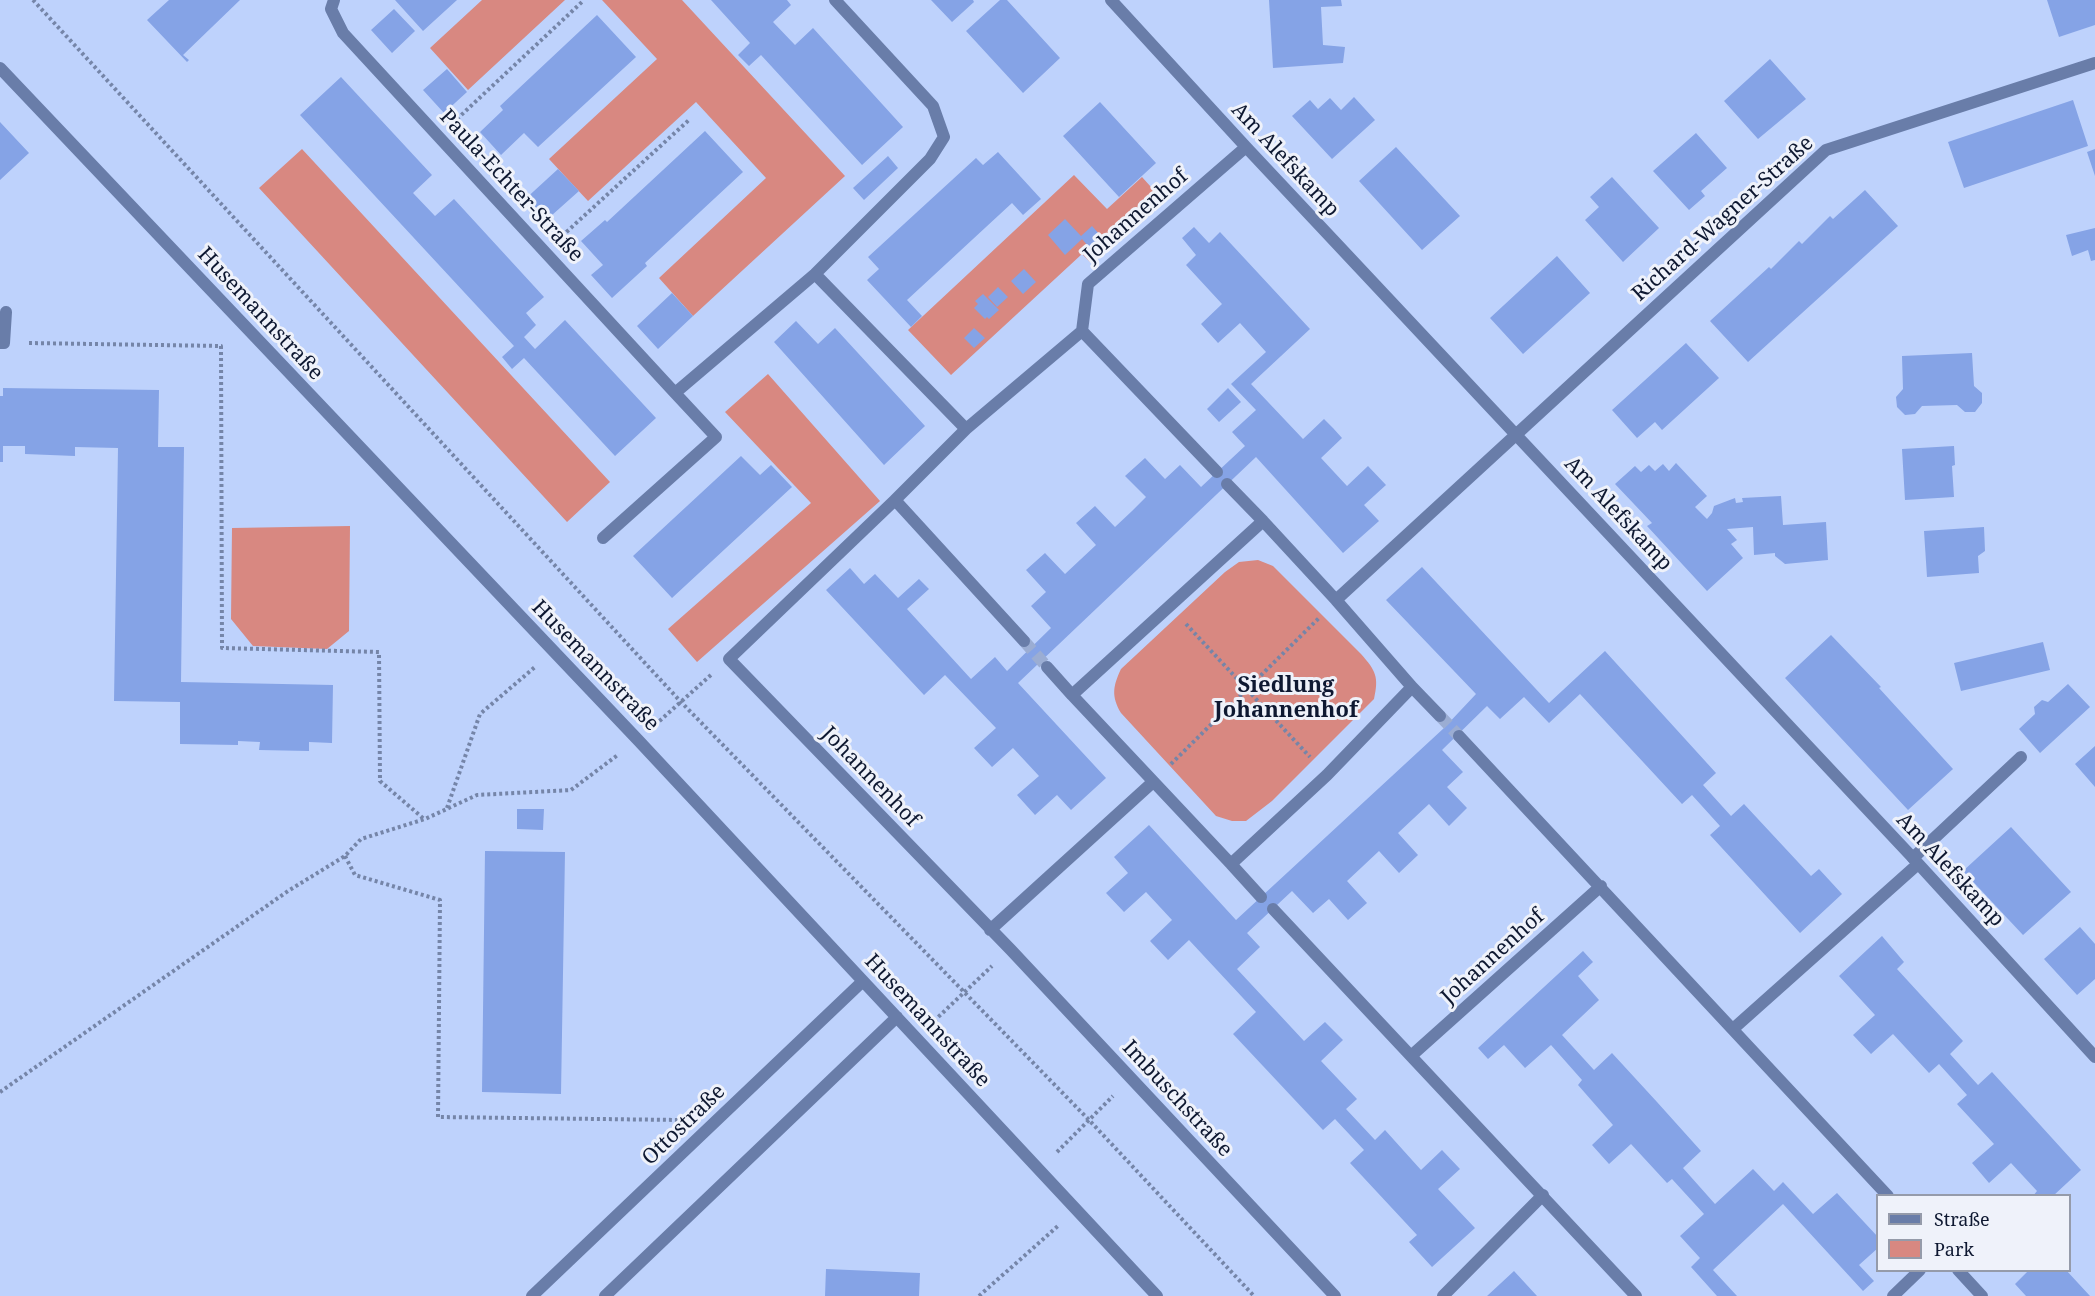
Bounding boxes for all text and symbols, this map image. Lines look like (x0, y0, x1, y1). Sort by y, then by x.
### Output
street label: Am Alefskamp (1226, 98, 1344, 222)
street label: Paula-Echter-Straße (434, 104, 588, 268)
street label: Richard-Wagner-Straße (1627, 131, 1819, 307)
street label: Johannenhof (1079, 164, 1193, 268)
street label: Husemannstraße (192, 242, 328, 386)
street label: Am Alefskamp (1559, 452, 1677, 576)
street label: Husemannstraße (526, 595, 664, 737)
district label: Siedlung Johannenhof (1214, 673, 1358, 724)
street label: Johannenhof (816, 722, 924, 832)
street label: Am Alefskamp (1891, 808, 2009, 932)
street label: Johannenhof (1436, 904, 1550, 1010)
street label: Husemannstraße (859, 949, 995, 1093)
street label: Imbuschstraße (1117, 1036, 1237, 1162)
street label: Ottostraße (637, 1079, 731, 1171)
legend (1876, 1194, 2071, 1272)
text: Straße (1934, 1207, 1990, 1231)
text: Park (1934, 1237, 1974, 1261)

